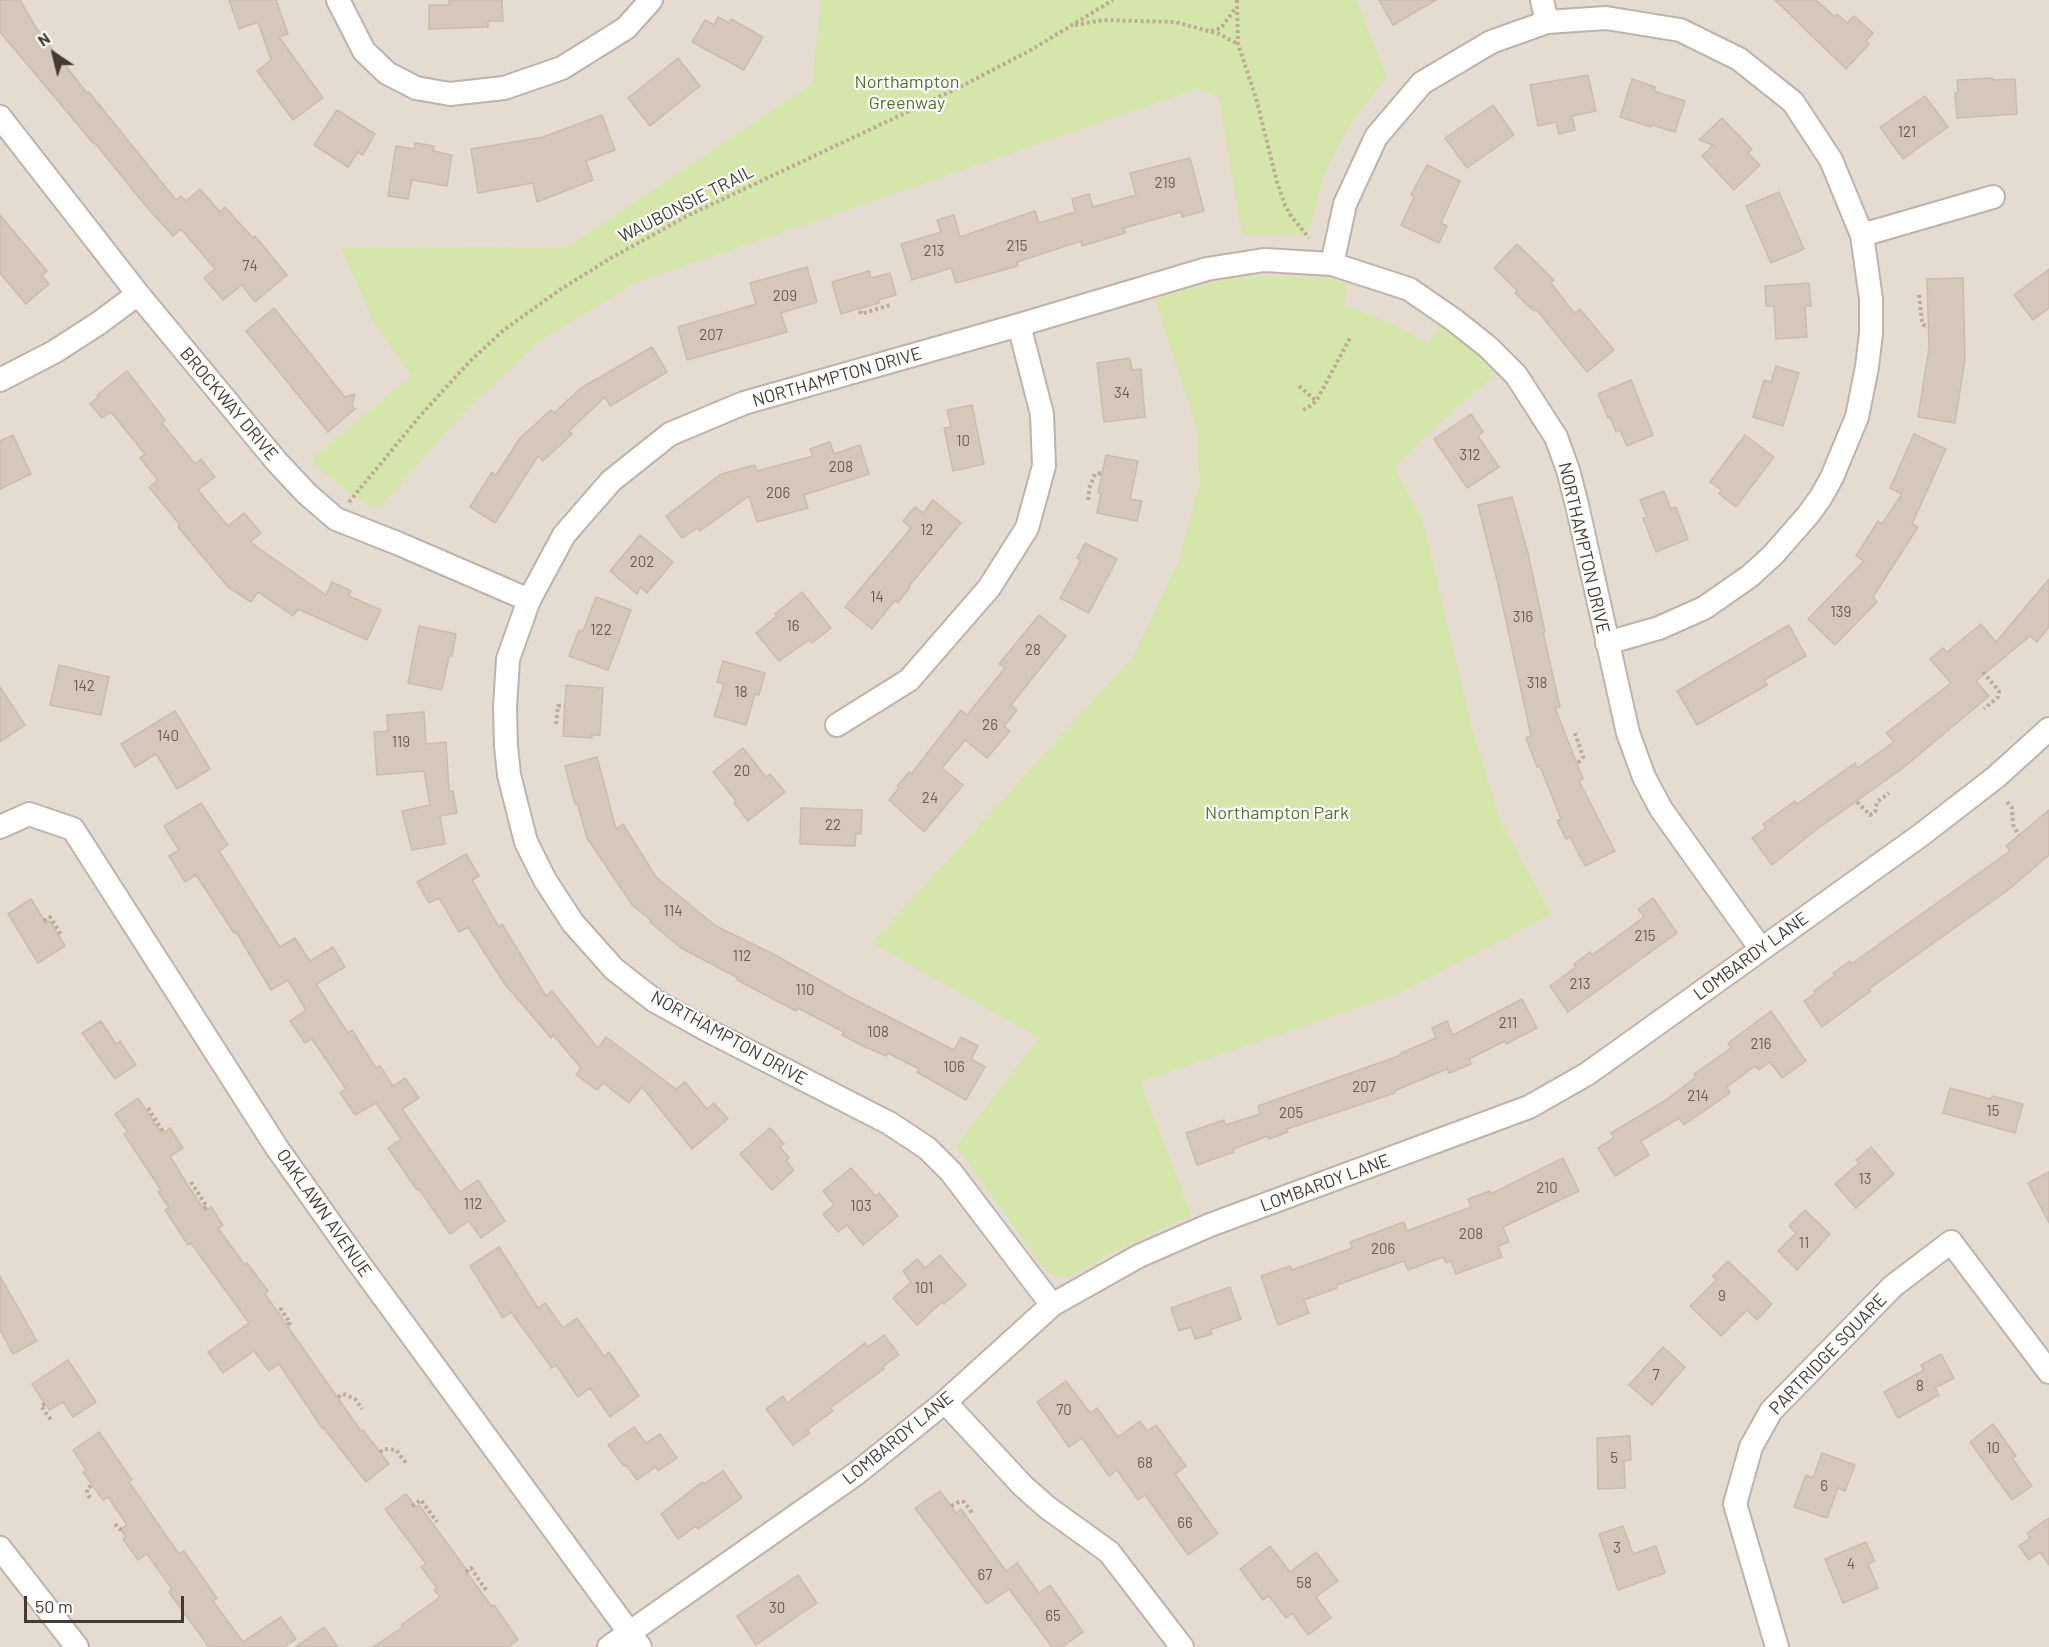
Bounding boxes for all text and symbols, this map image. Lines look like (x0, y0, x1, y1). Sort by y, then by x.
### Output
north arrow (24, 24, 84, 84)
text: N (34, 28, 53, 50)
park label: Northampton Greenway (855, 71, 959, 113)
house number: 121 (1898, 123, 1916, 141)
street label: WAUBONSIE TRAIL (615, 161, 757, 247)
house number: 219 (1155, 174, 1175, 192)
house number: 215 (1007, 237, 1027, 255)
house number: 213 (924, 242, 944, 260)
house number: 74 (242, 257, 258, 275)
house number: 209 (773, 287, 797, 305)
house number: 207 (699, 326, 723, 344)
street label: NORTHAMPTON DRIVE (750, 342, 924, 412)
street label: BROCKWAY DRIVE (175, 343, 283, 465)
house number: 34 (1114, 384, 1130, 402)
house number: 10 (956, 432, 970, 450)
house number: 312 (1460, 446, 1480, 464)
house number: 208 (829, 458, 853, 476)
street label: NORTHAMPTON DRIVE (1554, 460, 1614, 636)
house number: 206 (766, 484, 790, 502)
house number: 12 (920, 521, 934, 539)
house number: 202 (630, 553, 654, 571)
house number: 14 (870, 588, 884, 606)
house number: 139 (1831, 603, 1851, 621)
house number: 316 (1513, 608, 1533, 626)
house number: 16 (787, 617, 799, 635)
house number: 122 (590, 621, 612, 639)
house number: 28 (1025, 641, 1041, 659)
house number: 318 (1527, 674, 1547, 692)
house number: 142 (73, 677, 95, 695)
house number: 18 (734, 683, 748, 701)
house number: 26 (982, 716, 998, 734)
house number: 140 (157, 727, 179, 745)
house number: 119 (392, 733, 410, 751)
house number: 20 (734, 762, 750, 780)
house number: 24 (922, 789, 938, 807)
park label: Northampton Park (1205, 802, 1349, 824)
house number: 22 (825, 816, 841, 834)
house number: 114 (664, 902, 682, 920)
street label: LOMBARDY LANE (1689, 907, 1813, 1005)
house number: 215 (1635, 927, 1655, 945)
house number: 112 (733, 947, 751, 965)
house number: 213 (1570, 975, 1590, 993)
house number: 110 (795, 981, 815, 999)
street label: NORTHAMPTON DRIVE (647, 986, 811, 1090)
house number: 211 (1499, 1014, 1517, 1032)
house number: 108 (867, 1023, 889, 1041)
house number: 216 (1751, 1035, 1771, 1053)
house number: 106 (943, 1058, 965, 1076)
house number: 207 (1352, 1078, 1376, 1096)
house number: 214 (1687, 1087, 1709, 1105)
house number: 15 (1987, 1102, 1999, 1120)
house number: 205 (1279, 1104, 1303, 1122)
street label: OAKLAWN AVENUE (272, 1145, 376, 1281)
street label: LOMBARDY LANE (1257, 1150, 1393, 1216)
house number: 13 (1859, 1170, 1871, 1188)
house number: 210 (1536, 1179, 1558, 1197)
house number: 112 (464, 1195, 482, 1213)
house number: 103 (850, 1197, 872, 1215)
house number: 208 (1459, 1225, 1483, 1243)
house number: 11 (1799, 1234, 1809, 1252)
house number: 206 (1371, 1240, 1395, 1258)
house number: 101 (915, 1279, 933, 1297)
house number: 9 (1718, 1287, 1726, 1305)
street label: PARTRIDGE SQUARE (1765, 1289, 1891, 1419)
house number: 7 (1652, 1366, 1660, 1384)
house number: 8 (1916, 1377, 1924, 1395)
street label: LOMBARDY LANE (838, 1387, 958, 1489)
house number: 70 (1056, 1401, 1072, 1419)
house number: 10 (1986, 1439, 2000, 1457)
house number: 5 (1610, 1449, 1618, 1467)
house number: 68 (1137, 1454, 1153, 1472)
house number: 6 (1820, 1477, 1828, 1495)
house number: 66 (1177, 1514, 1193, 1532)
house number: 3 (1613, 1539, 1621, 1557)
house number: 4 (1847, 1555, 1855, 1573)
house number: 67 (978, 1566, 992, 1584)
house number: 58 (1296, 1574, 1312, 1592)
scale bar (27, 1584, 188, 1622)
text: 50 m (35, 1595, 73, 1617)
house number: 30 (769, 1599, 785, 1617)
house number: 65 (1045, 1607, 1061, 1625)

